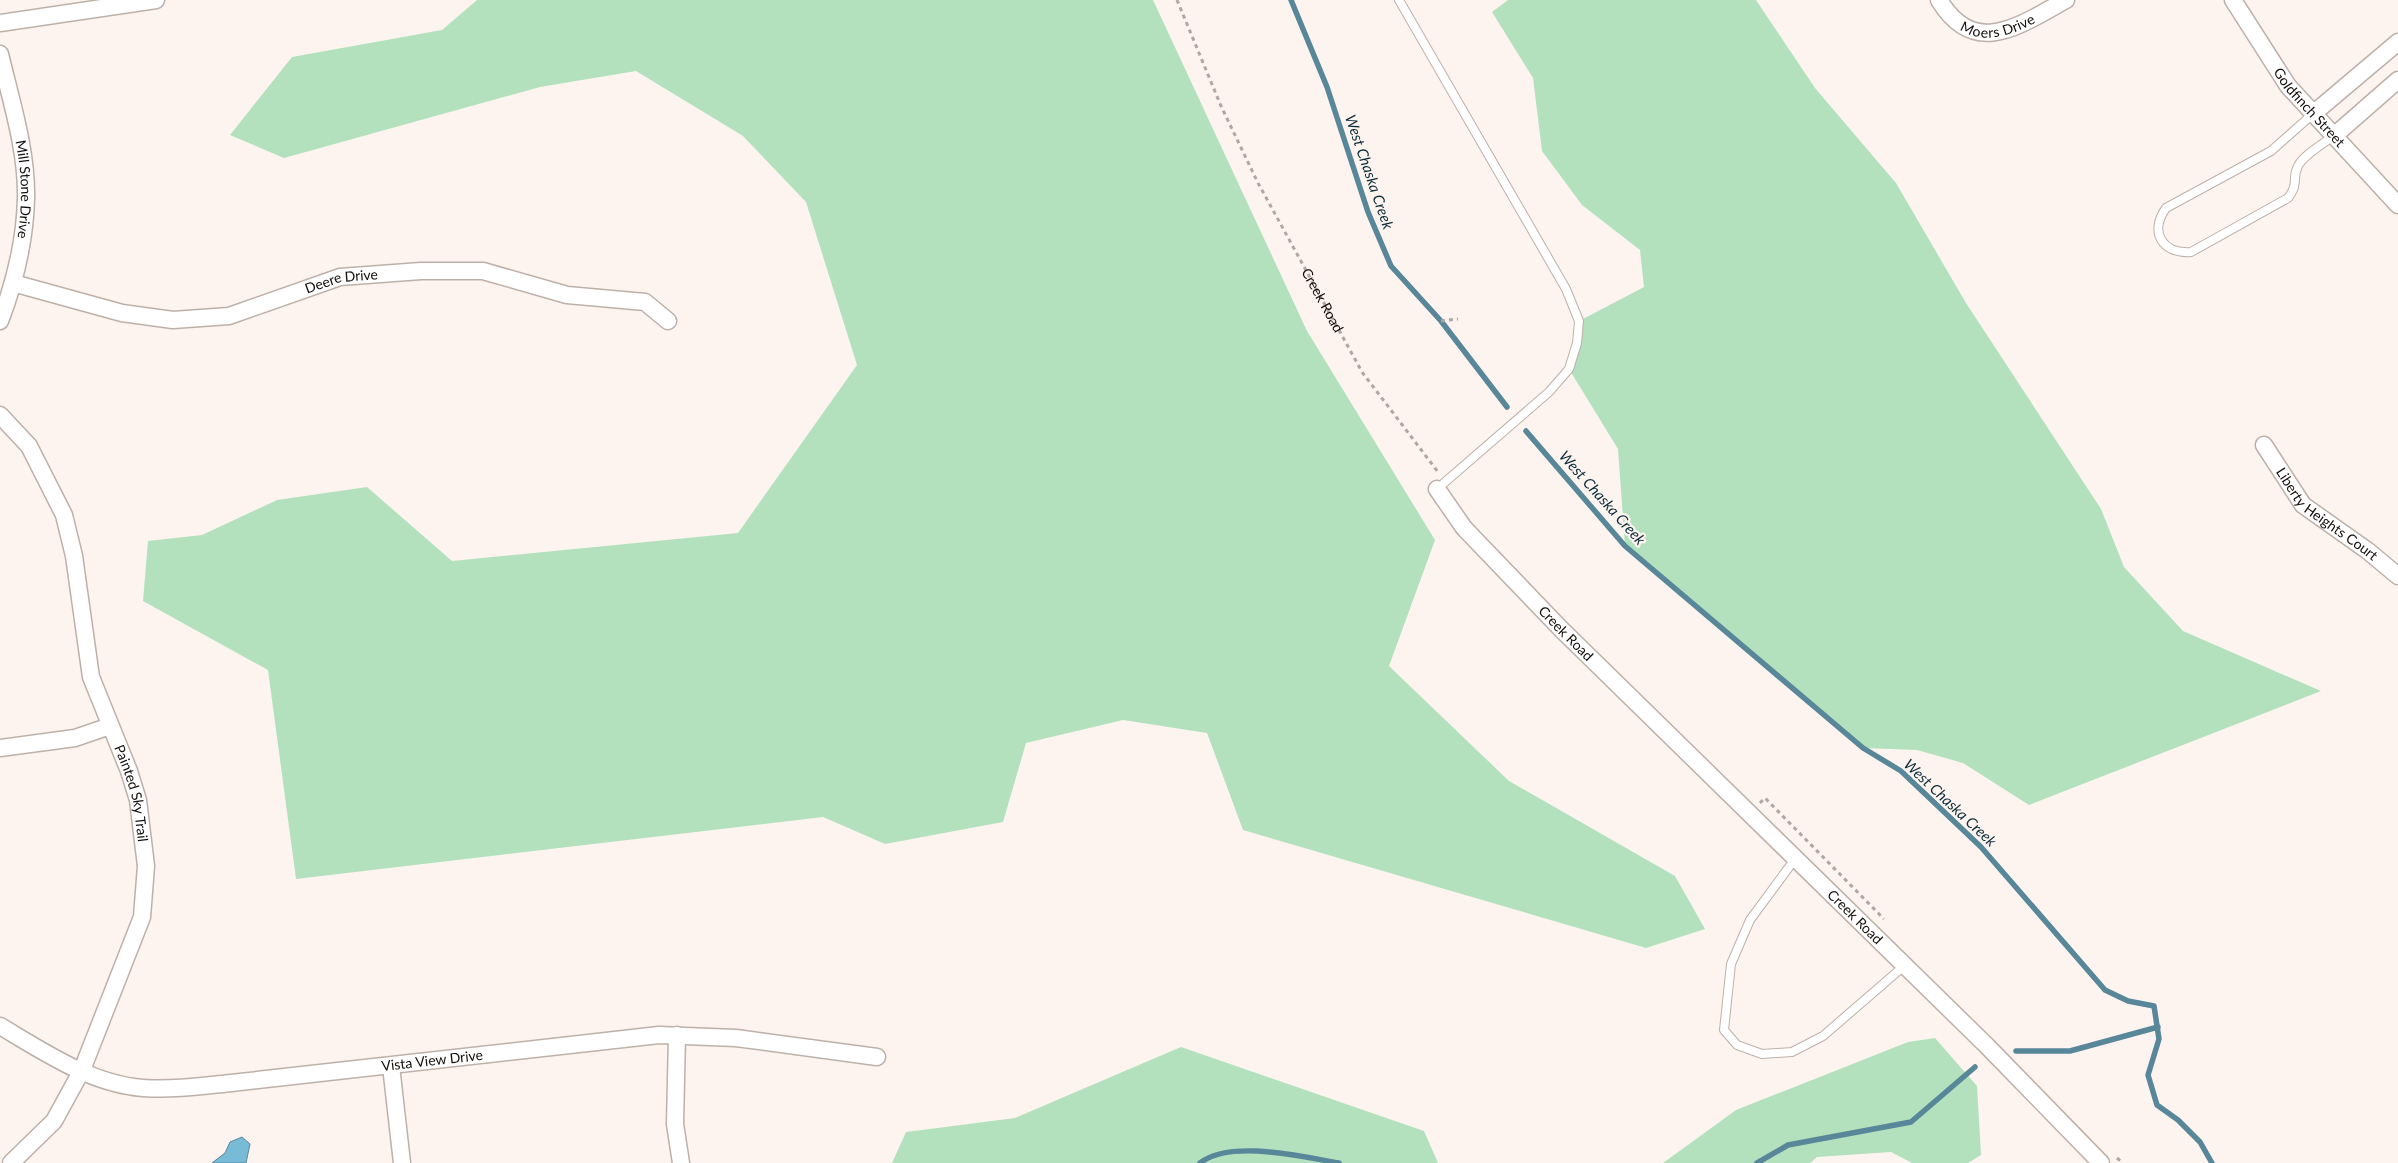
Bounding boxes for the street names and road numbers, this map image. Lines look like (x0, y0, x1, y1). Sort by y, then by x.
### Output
street label: Moers Drive (1958, 10, 2037, 41)
street label: Goldfinch Street (2270, 64, 2349, 150)
street label: Mill Stone Drive (13, 139, 35, 240)
street label: Deere Drive (302, 265, 378, 297)
street label: Creek Road (1298, 265, 1347, 335)
street label: Liberty Heights Court (2273, 464, 2381, 564)
street label: Creek Road (1535, 602, 1597, 664)
street label: Painted Sky Trail (111, 742, 152, 843)
street label: Creek Road (1824, 886, 1887, 947)
street label: Vista View Drive (381, 1046, 484, 1074)

